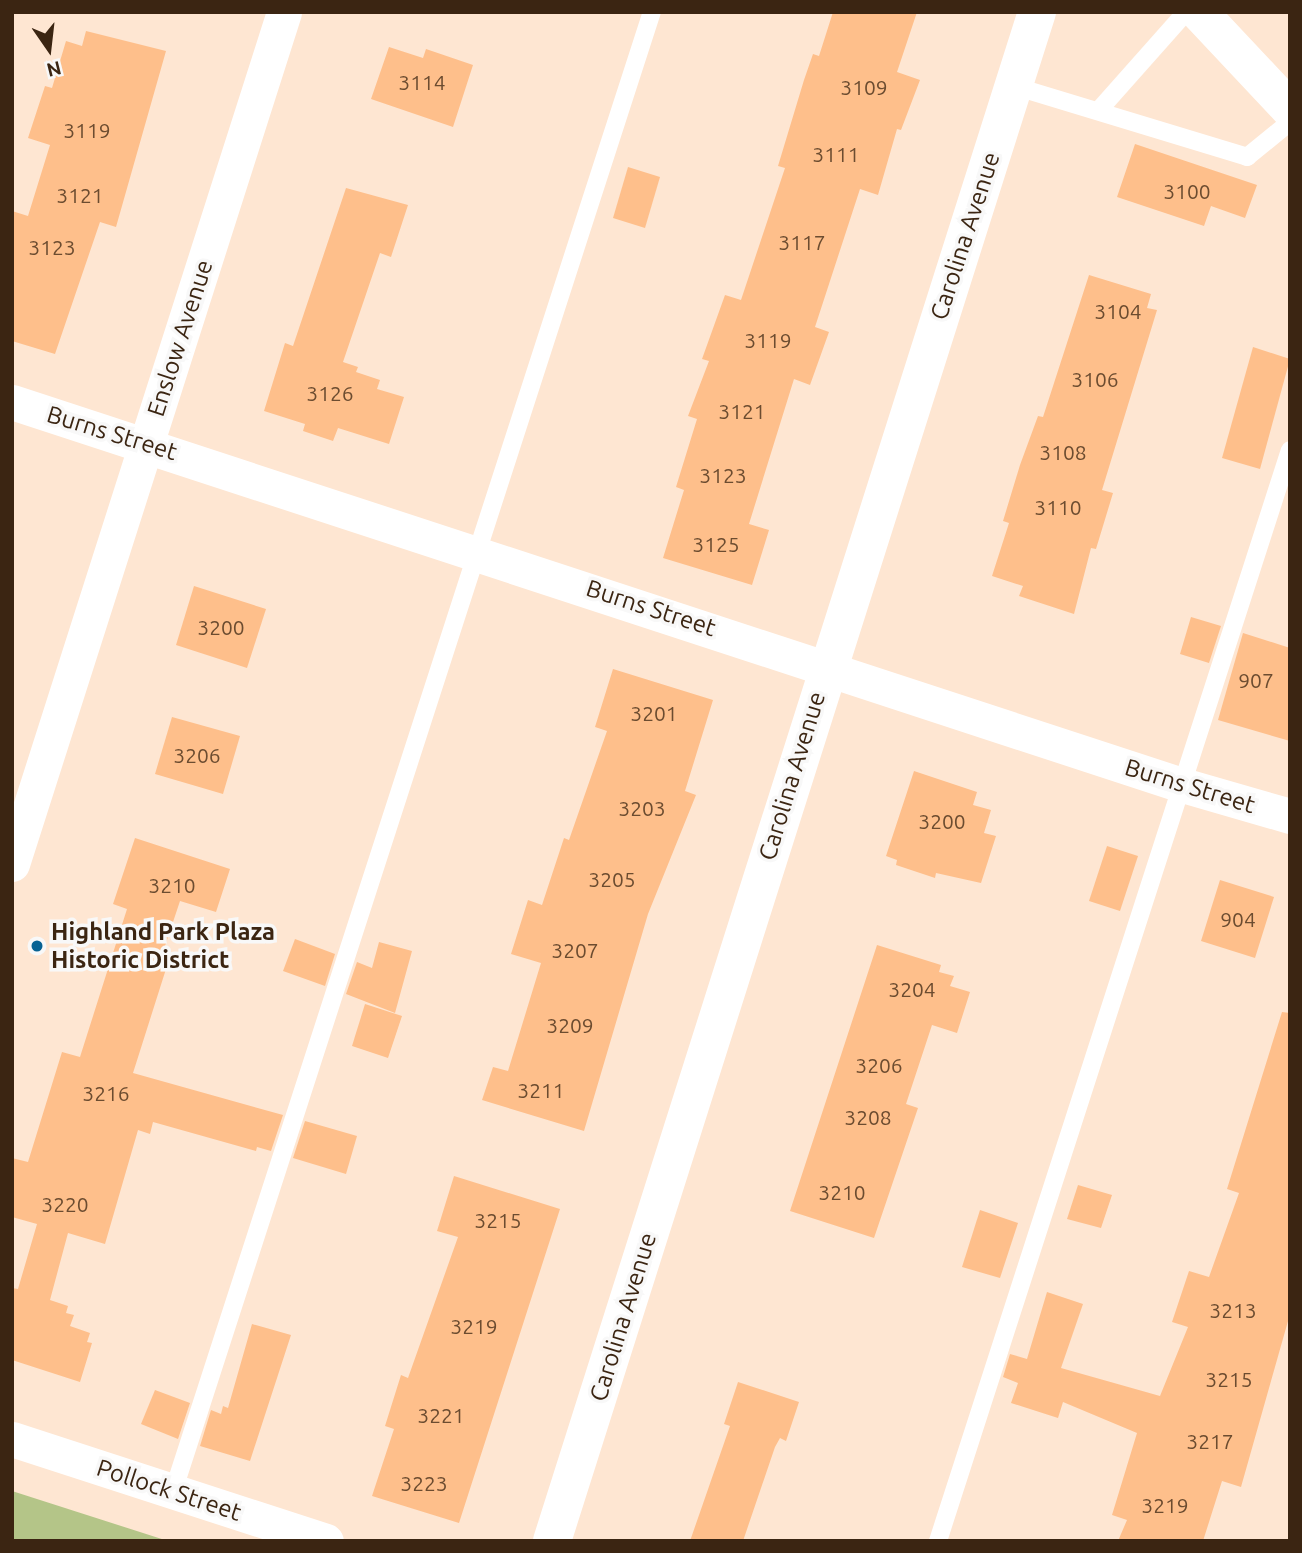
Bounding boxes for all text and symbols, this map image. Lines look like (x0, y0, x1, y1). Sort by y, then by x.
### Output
north arrow (14, 14, 84, 84)
text: N (45, 57, 64, 82)
house number: 3114 (398, 69, 446, 95)
house number: 3109 (840, 74, 888, 100)
house number: 3119 (63, 117, 111, 143)
house number: 3111 (812, 141, 860, 167)
street label: Carolina Avenue (924, 148, 1006, 324)
house number: 3100 (1163, 178, 1211, 204)
house number: 3121 (56, 182, 104, 208)
house number: 3117 (778, 229, 826, 255)
house number: 3123 (28, 234, 76, 260)
street label: Enslow Avenue (141, 256, 219, 420)
house number: 3104 (1094, 298, 1142, 324)
house number: 3119 (744, 327, 792, 353)
house number: 3106 (1071, 366, 1119, 392)
house number: 3126 (306, 380, 354, 406)
house number: 3121 (718, 398, 766, 424)
street label: Burns Street (43, 400, 181, 466)
house number: 3108 (1039, 439, 1087, 465)
house number: 3123 (699, 462, 747, 488)
house number: 3110 (1034, 494, 1082, 520)
house number: 3125 (692, 531, 740, 557)
street label: Burns Street (583, 573, 719, 643)
house number: 3200 (197, 614, 245, 640)
house number: 907 (1238, 667, 1274, 693)
street label: Carolina Avenue (753, 688, 831, 864)
house number: 3201 (630, 700, 678, 726)
house number: 3206 (173, 742, 221, 768)
street label: Burns Street (1121, 753, 1259, 819)
house number: 3203 (618, 795, 666, 821)
house number: 3200 (918, 808, 966, 834)
house number: 3205 (588, 866, 636, 892)
house number: 3210 (148, 872, 196, 898)
house number: 904 (1220, 906, 1256, 932)
place label: Highland Park Plaza Historic District (51, 918, 275, 974)
house number: 3207 (551, 937, 599, 963)
marker: Highland Park Plaza Historic District (29, 938, 45, 954)
house number: 3204 (888, 976, 936, 1002)
house number: 3209 (546, 1012, 594, 1038)
house number: 3206 (855, 1052, 903, 1078)
house number: 3211 (517, 1077, 565, 1103)
house number: 3216 (82, 1080, 130, 1106)
house number: 3208 (844, 1104, 892, 1130)
house number: 3210 (818, 1179, 866, 1205)
house number: 3220 (41, 1191, 89, 1217)
house number: 3215 (474, 1207, 522, 1233)
street label: Carolina Avenue (584, 1229, 662, 1405)
house number: 3213 (1209, 1297, 1257, 1323)
house number: 3219 (450, 1313, 498, 1339)
house number: 3215 (1205, 1366, 1253, 1392)
house number: 3221 (417, 1402, 465, 1428)
house number: 3217 (1186, 1428, 1234, 1454)
street label: Pollock Street (93, 1453, 245, 1527)
house number: 3223 (400, 1470, 448, 1496)
house number: 3219 (1141, 1492, 1189, 1518)

